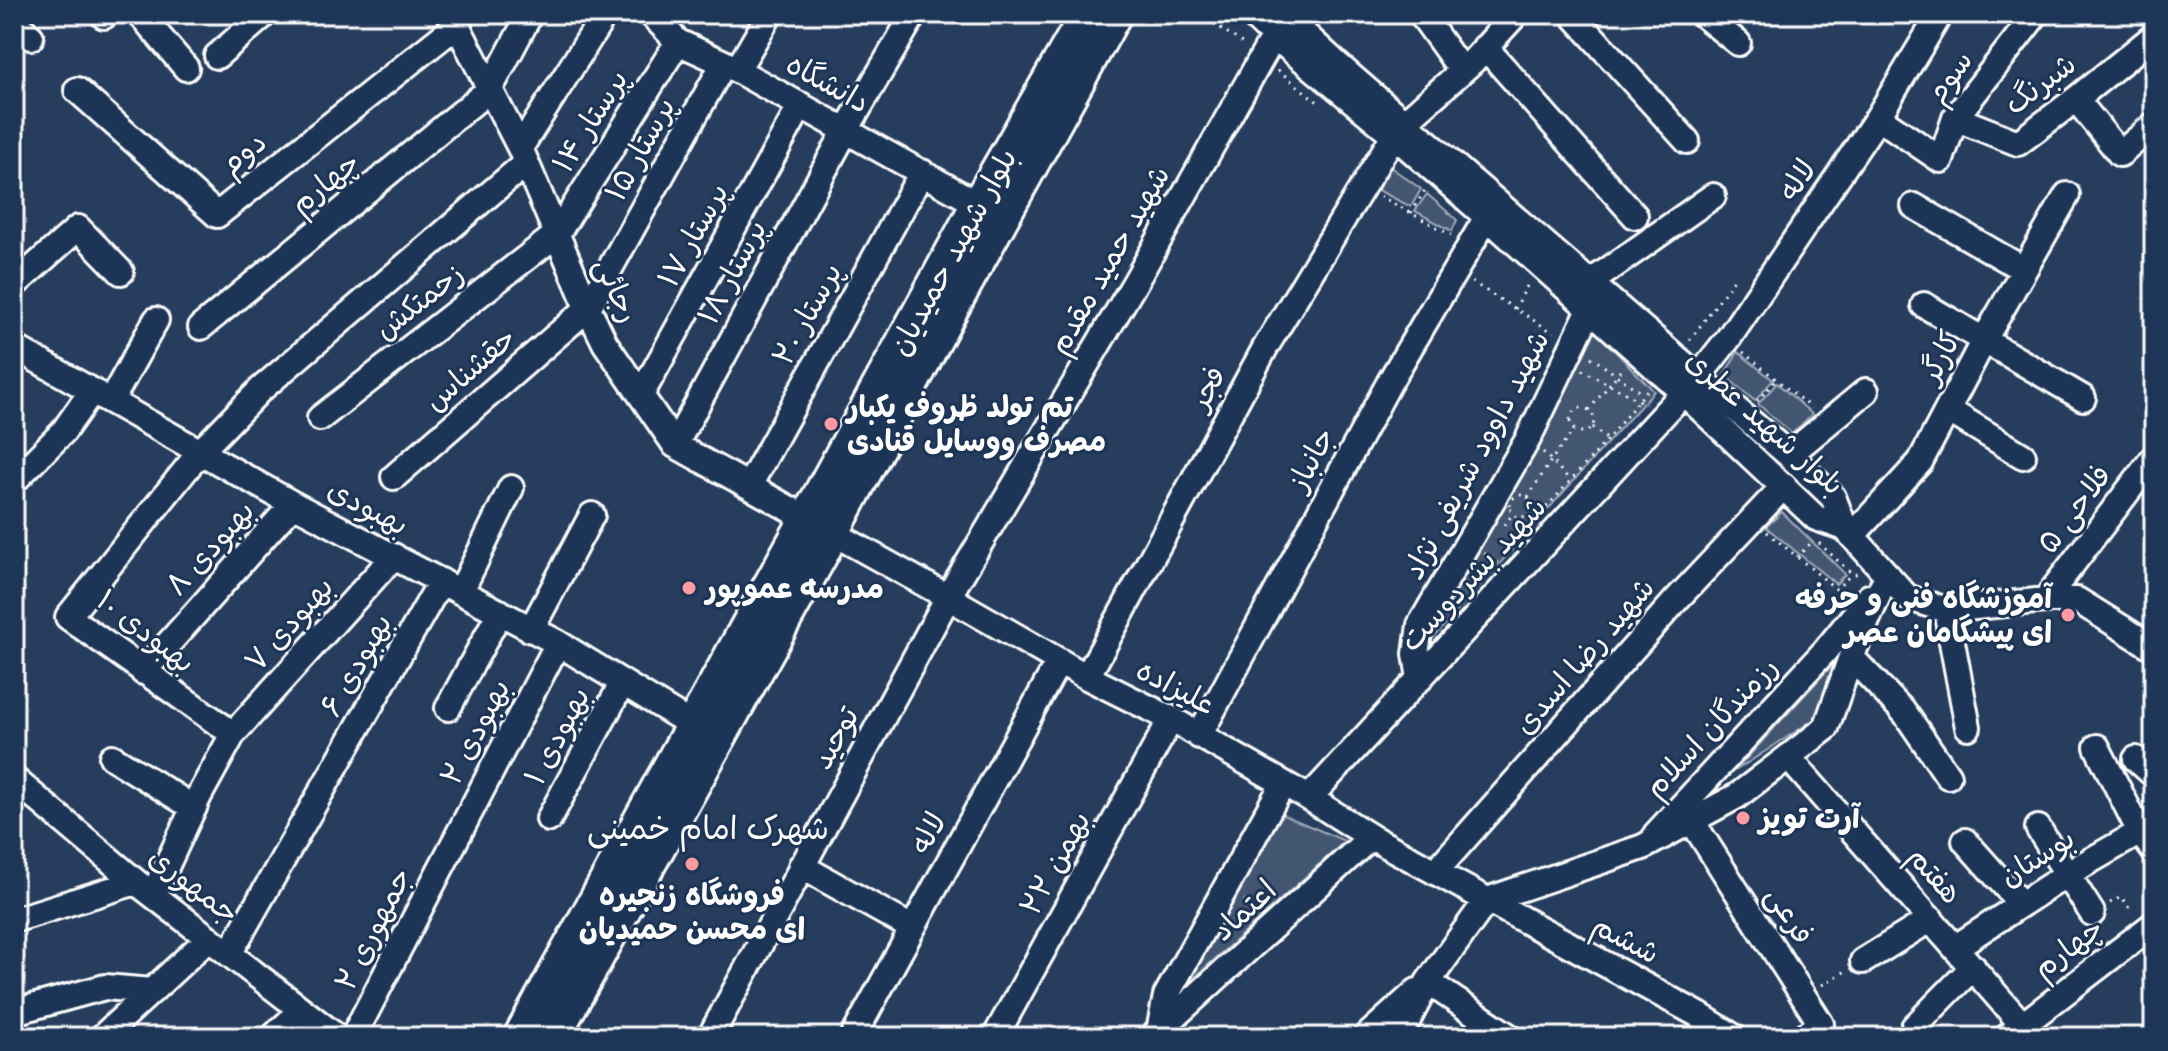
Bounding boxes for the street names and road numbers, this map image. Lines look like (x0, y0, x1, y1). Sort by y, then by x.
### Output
street label: سوم (1918, 43, 1984, 114)
street label: دانشگاه (779, 45, 876, 123)
street label: شبرنگ (1997, 46, 2085, 125)
street label: پرستار ۱۴ (544, 63, 638, 181)
street label: پرستار ۱۵ (597, 91, 686, 209)
street label: دوم (213, 124, 276, 186)
street label: بلوار شهید حمیدیان (881, 142, 1027, 363)
street label: چهارم (283, 144, 370, 225)
street label: لاله (1770, 152, 1826, 209)
street label: شهید حمید مقدم (1040, 159, 1181, 363)
street label: پرستار ۱۷ (650, 177, 739, 295)
street label: پرستار ۱۸ (690, 214, 777, 332)
street label: رجائی (584, 252, 647, 330)
street label: زحمتکش (367, 255, 473, 349)
street label: پرستار ۲۰ (764, 257, 852, 373)
street label: حقشناس (417, 319, 525, 421)
street label: شهید داوود شریفی نژاد (1395, 324, 1560, 587)
street label: کارگر (1910, 325, 1971, 393)
street label: بلوار شهید عطری (1676, 341, 1852, 505)
street label: فجر (1179, 360, 1236, 420)
street label: جانباز (1278, 421, 1345, 501)
street label: فلاحی ۵ (2029, 458, 2121, 562)
street label: بهبودی (320, 471, 415, 546)
street label: شهید بشردوست (1392, 489, 1556, 661)
street label: بهبودی ۸ (158, 493, 264, 605)
street label: بهبودی ۷ (237, 569, 343, 681)
street label: شهید رضا اسدی (1506, 570, 1664, 744)
street label: بهبودی ۱۰ (88, 581, 202, 683)
street label: بهبودی ۶ (312, 607, 402, 724)
street label: رزمندگان اسلام (1637, 649, 1788, 808)
street label: علیزاده (1129, 651, 1222, 725)
street label: بهبودی ۲ (432, 673, 520, 793)
street label: بهبودی ۱ (516, 681, 600, 792)
street label: توحید (803, 700, 870, 777)
street label: ۲۲ بهمن (1012, 805, 1101, 923)
street label: لاله (902, 806, 957, 862)
street label: بوستان (1993, 820, 2083, 897)
street label: جمهوری (140, 839, 246, 934)
street label: هفتم (1897, 839, 1970, 914)
street label: جمهوری ۲ (327, 862, 422, 998)
street label: اعتماد (1204, 872, 1286, 950)
street label: فرعی (1756, 879, 1822, 952)
street label: ششم (1584, 906, 1666, 975)
street label: چهارم (2026, 910, 2113, 989)

